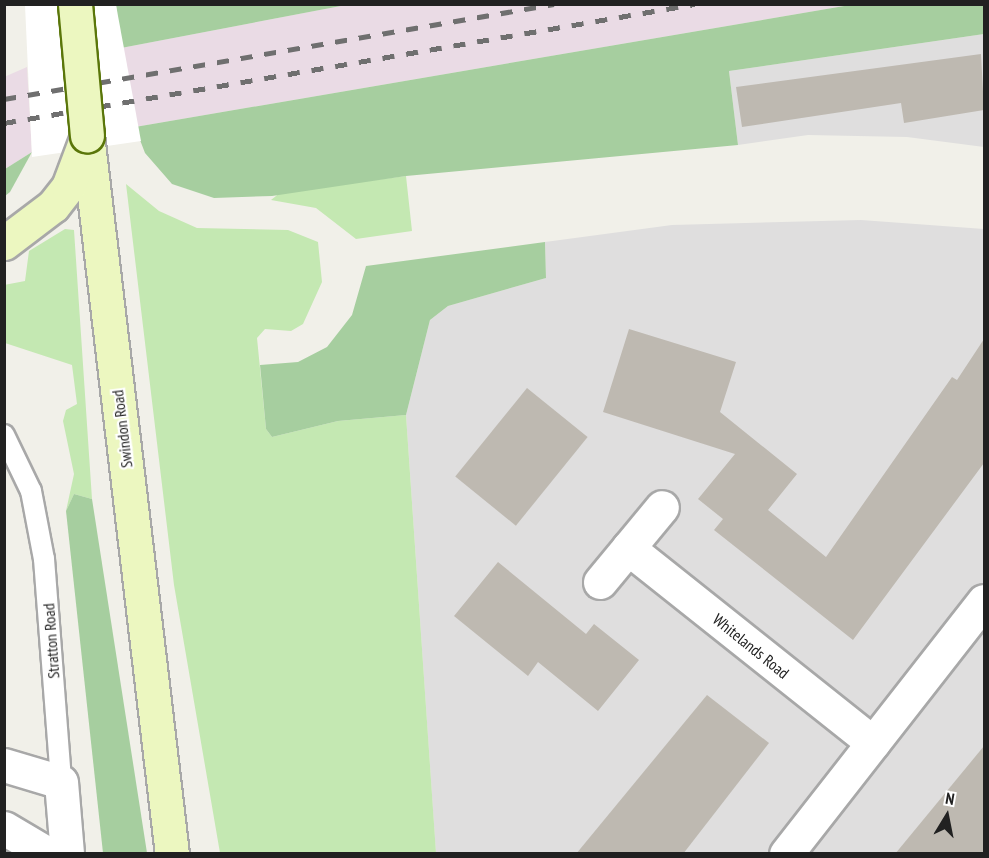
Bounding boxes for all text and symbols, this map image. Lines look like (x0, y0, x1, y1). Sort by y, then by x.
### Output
street label: Swindon Road (108, 389, 136, 469)
street label: Stratton Road (39, 603, 63, 679)
street label: Whitelands Road (709, 609, 793, 683)
north arrow (917, 786, 977, 846)
text: N (944, 788, 956, 809)

